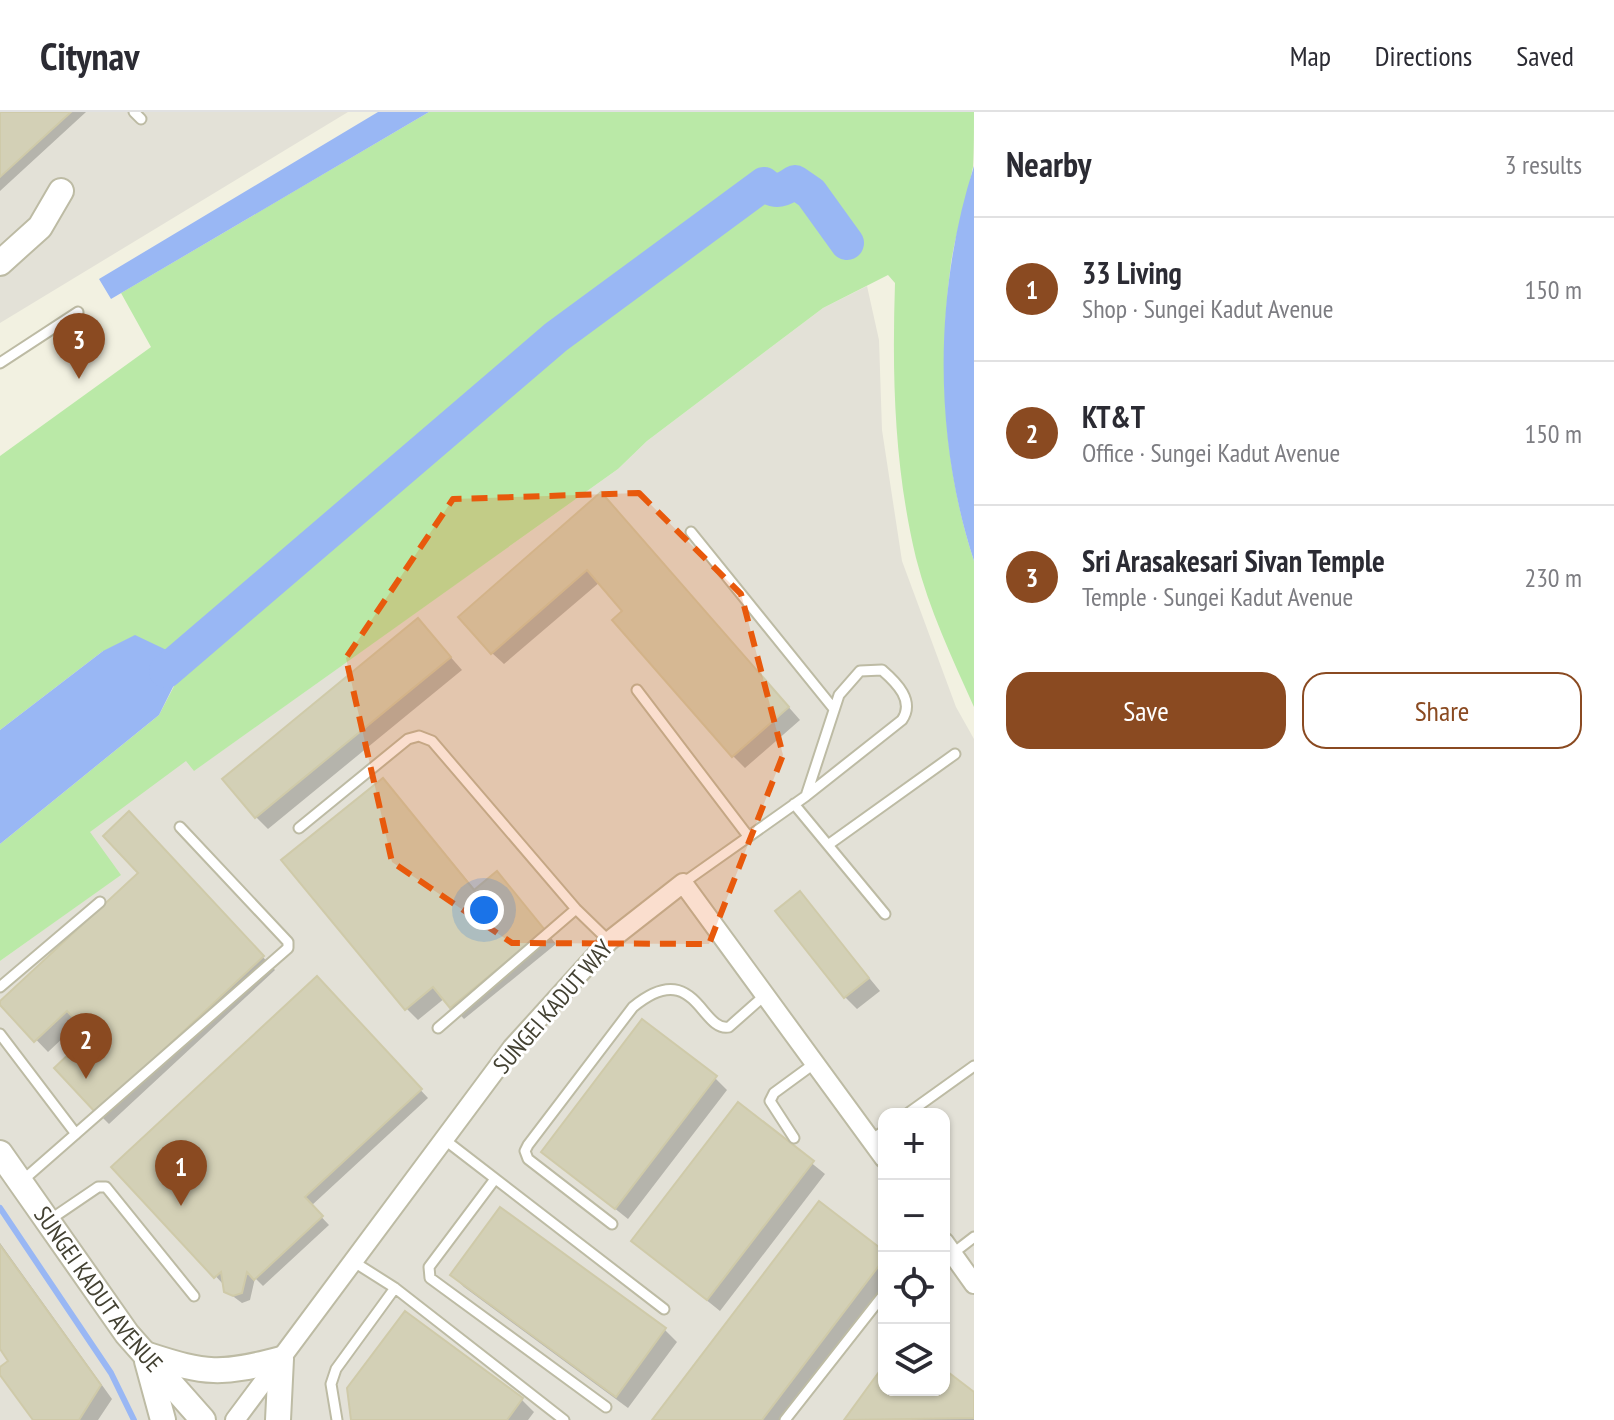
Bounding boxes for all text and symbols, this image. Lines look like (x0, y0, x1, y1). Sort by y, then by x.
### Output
text: Citynav (40, 31, 139, 80)
text: Map (1290, 37, 1331, 74)
text: Directions (1375, 37, 1472, 74)
text: Saved (1516, 37, 1574, 74)
text: Nearby (1006, 142, 1091, 186)
text: 3 results (1505, 148, 1582, 181)
text: 33 Living (1082, 253, 1182, 292)
text: 1 (1026, 273, 1038, 306)
text: 150 m (1524, 273, 1582, 306)
text: Shop · Sungei Kadut Avenue (1082, 292, 1334, 325)
pin: 3 (53, 313, 105, 379)
text: KT&T (1082, 397, 1145, 436)
text: 2 (1026, 417, 1038, 450)
text: 150 m (1524, 417, 1582, 450)
text: Office · Sungei Kadut Avenue (1082, 436, 1340, 469)
text: Sri Arasakesari Sivan Temple (1082, 541, 1385, 580)
text: 3 (1026, 561, 1038, 594)
text: 230 m (1524, 561, 1582, 594)
text: Temple · Sungei Kadut Avenue (1082, 580, 1353, 613)
button: Save (1006, 672, 1286, 749)
button: Share (1302, 672, 1582, 749)
your location (464, 890, 504, 930)
street label: SUNGEI KADUT WAY (486, 933, 619, 1080)
pin: 2 (60, 1013, 112, 1079)
map controls (878, 1108, 950, 1396)
button: + (878, 1108, 950, 1180)
pin: 1 (155, 1140, 207, 1206)
button: − (878, 1180, 950, 1252)
street label: SUNGEI KADUT AVENUE (27, 1200, 169, 1378)
button: locate (878, 1252, 950, 1324)
button: layers (878, 1324, 950, 1396)

